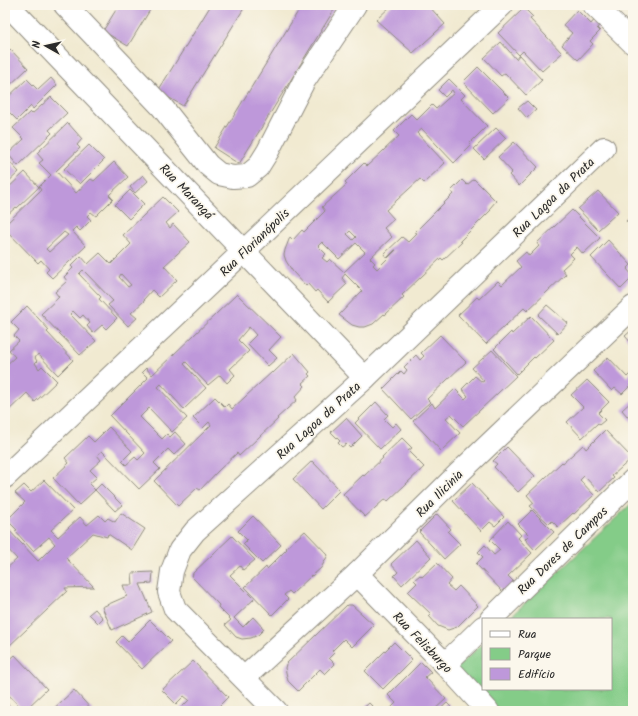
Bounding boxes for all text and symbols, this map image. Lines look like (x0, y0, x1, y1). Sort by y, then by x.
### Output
north arrow (26, 26, 66, 66)
text: N (28, 40, 46, 49)
street label: Rua Lagoa da Prata (508, 153, 600, 243)
street label: Rua Marangá (154, 159, 219, 226)
street label: Rua Florianópolis (215, 204, 295, 282)
street label: Rua Lagoa da Prata (272, 377, 366, 465)
street label: Rua Ilicinia (411, 465, 469, 523)
street label: Rua Dores de Campos (513, 502, 614, 600)
street label: Rua Felisburgo (387, 607, 457, 679)
legend (482, 618, 612, 690)
text: Rua (518, 625, 537, 644)
text: Parque (518, 645, 552, 664)
text: Edifício (518, 665, 555, 684)

